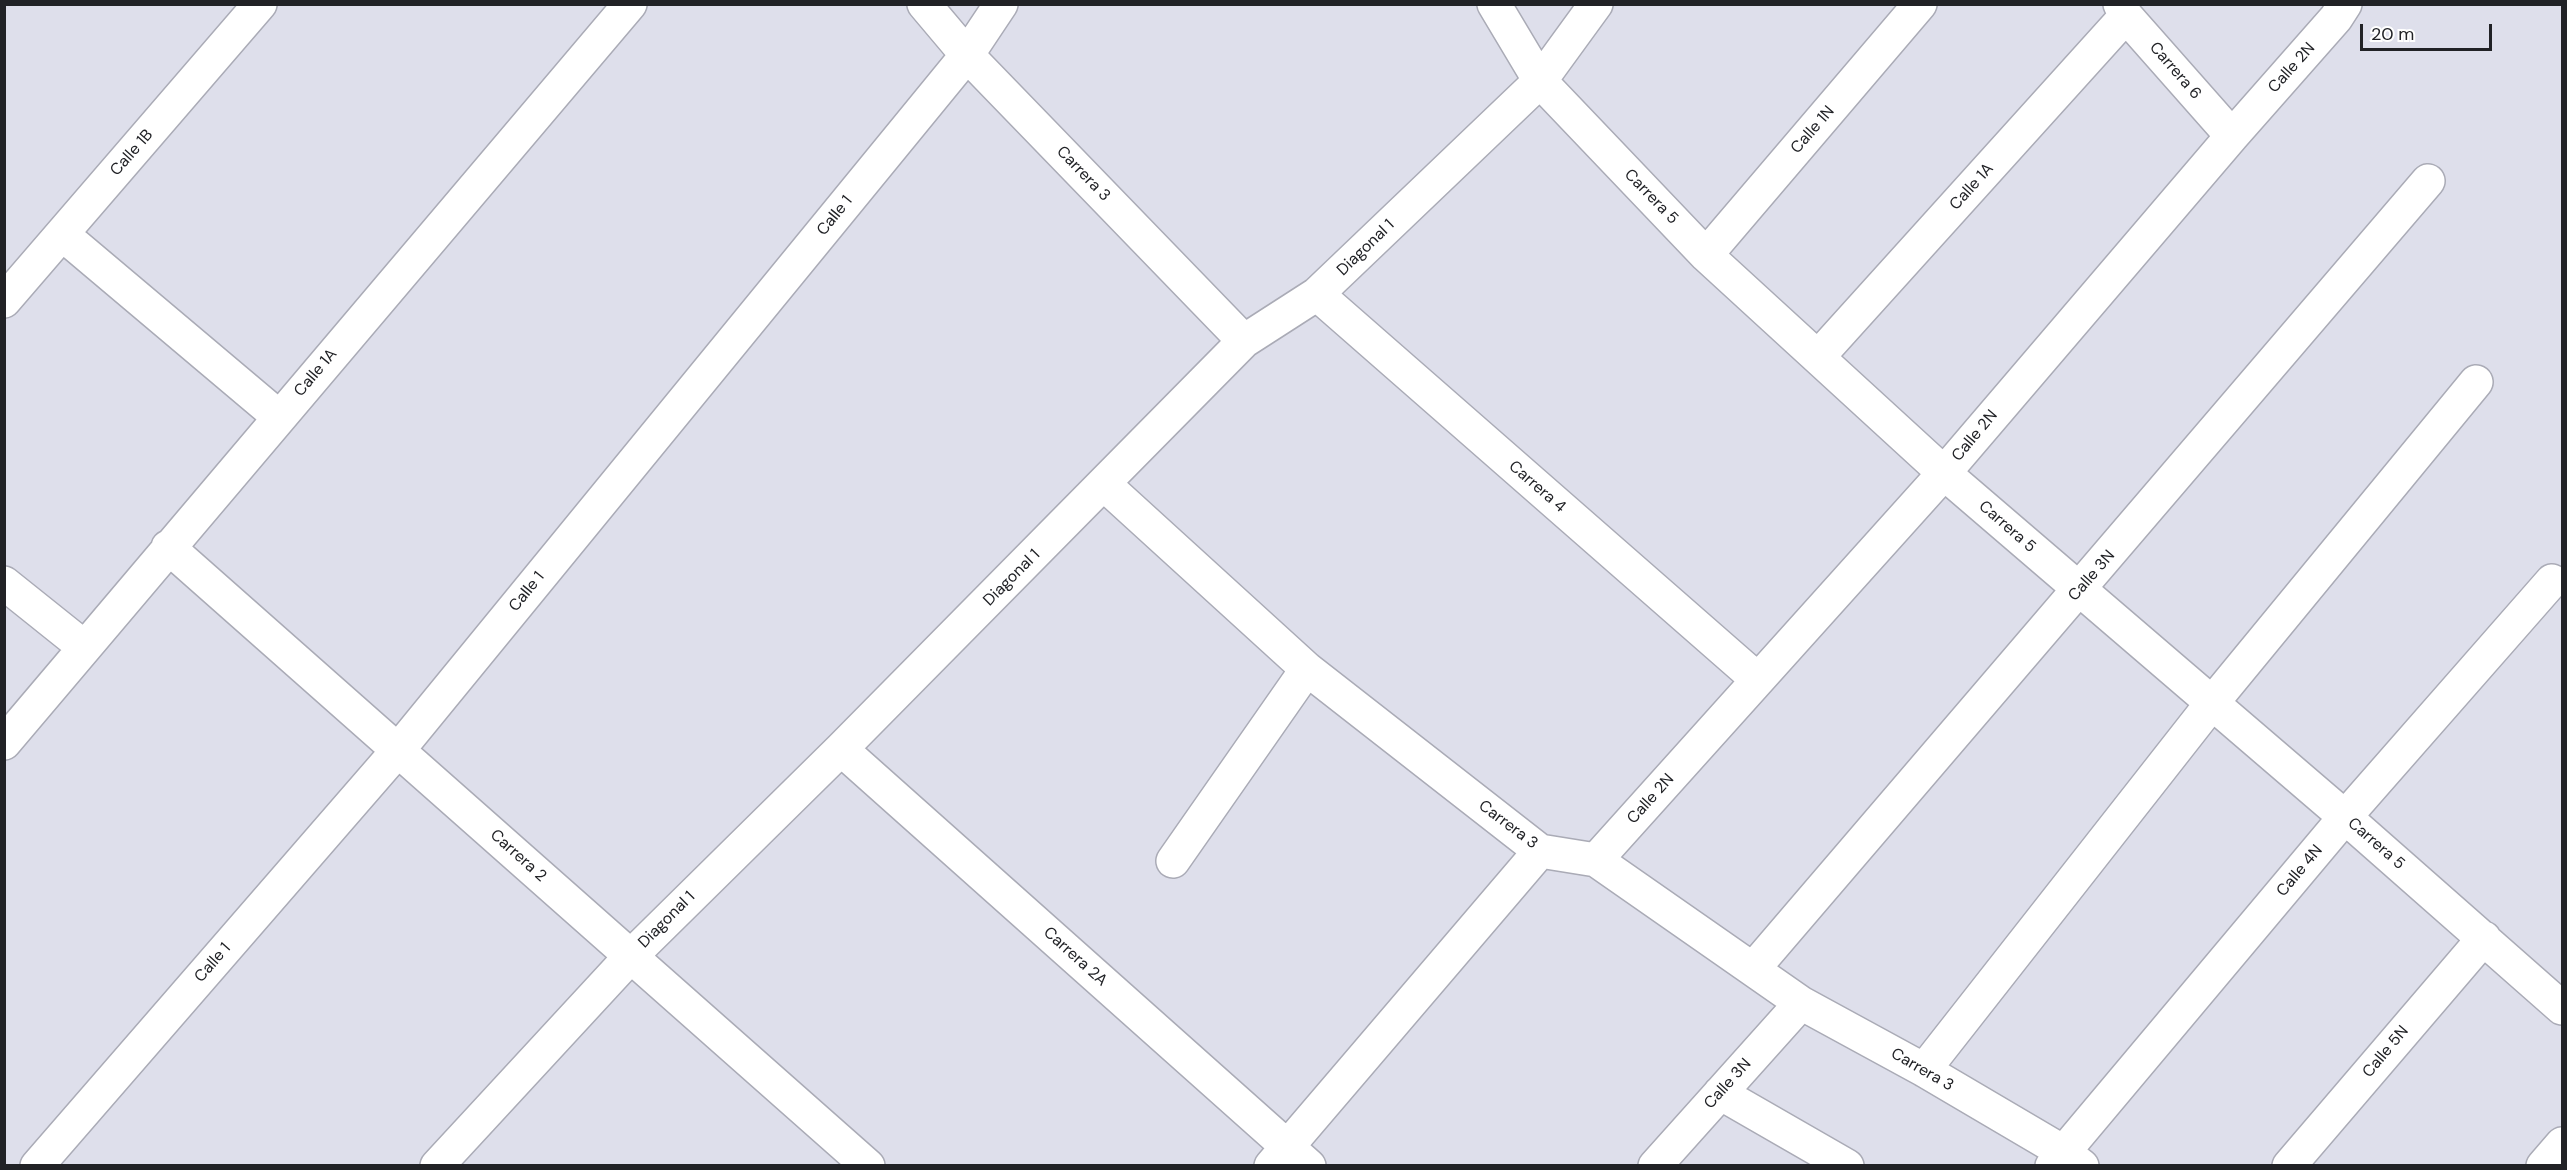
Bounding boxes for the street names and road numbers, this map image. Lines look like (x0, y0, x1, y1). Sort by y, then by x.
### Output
street label: Carrera 6 (2145, 38, 2205, 104)
street label: Calle 2N (2264, 39, 2320, 97)
street label: Calle 1N (1787, 102, 1839, 158)
street label: Calle 1B (107, 126, 157, 180)
street label: Carrera 3 (1052, 142, 1114, 206)
street label: Calle 1A (1946, 160, 1998, 214)
street label: Carrera 5 (1620, 165, 1682, 229)
street label: Calle 1 (813, 192, 857, 240)
street label: Diagonal 1 (1333, 216, 1399, 280)
street label: Calle 1A (291, 345, 341, 401)
street label: Calle 2N (1948, 406, 2002, 466)
street label: Carrera 4 (1505, 457, 1569, 517)
street label: Carrera 5 (1974, 497, 2040, 557)
street label: Diagonal 1 (980, 546, 1044, 610)
street label: Calle 3N (2065, 547, 2119, 605)
street label: Calle 1 (505, 568, 549, 616)
street label: Calle 2N (1623, 770, 1679, 828)
street label: Carrera 3 (1475, 797, 1541, 853)
street label: Carrera 5 (2343, 814, 2409, 874)
street label: Carrera 2 (486, 826, 550, 886)
street label: Calle 4N (2273, 841, 2327, 901)
street label: Diagonal 1 (635, 888, 699, 952)
street label: Carrera 2A (1039, 923, 1111, 991)
street label: Calle 1 (191, 939, 235, 987)
street label: Calle 5N (2359, 1022, 2413, 1082)
street label: Carrera 3 (1887, 1044, 1957, 1096)
street label: Calle 3N (1700, 1055, 1756, 1113)

